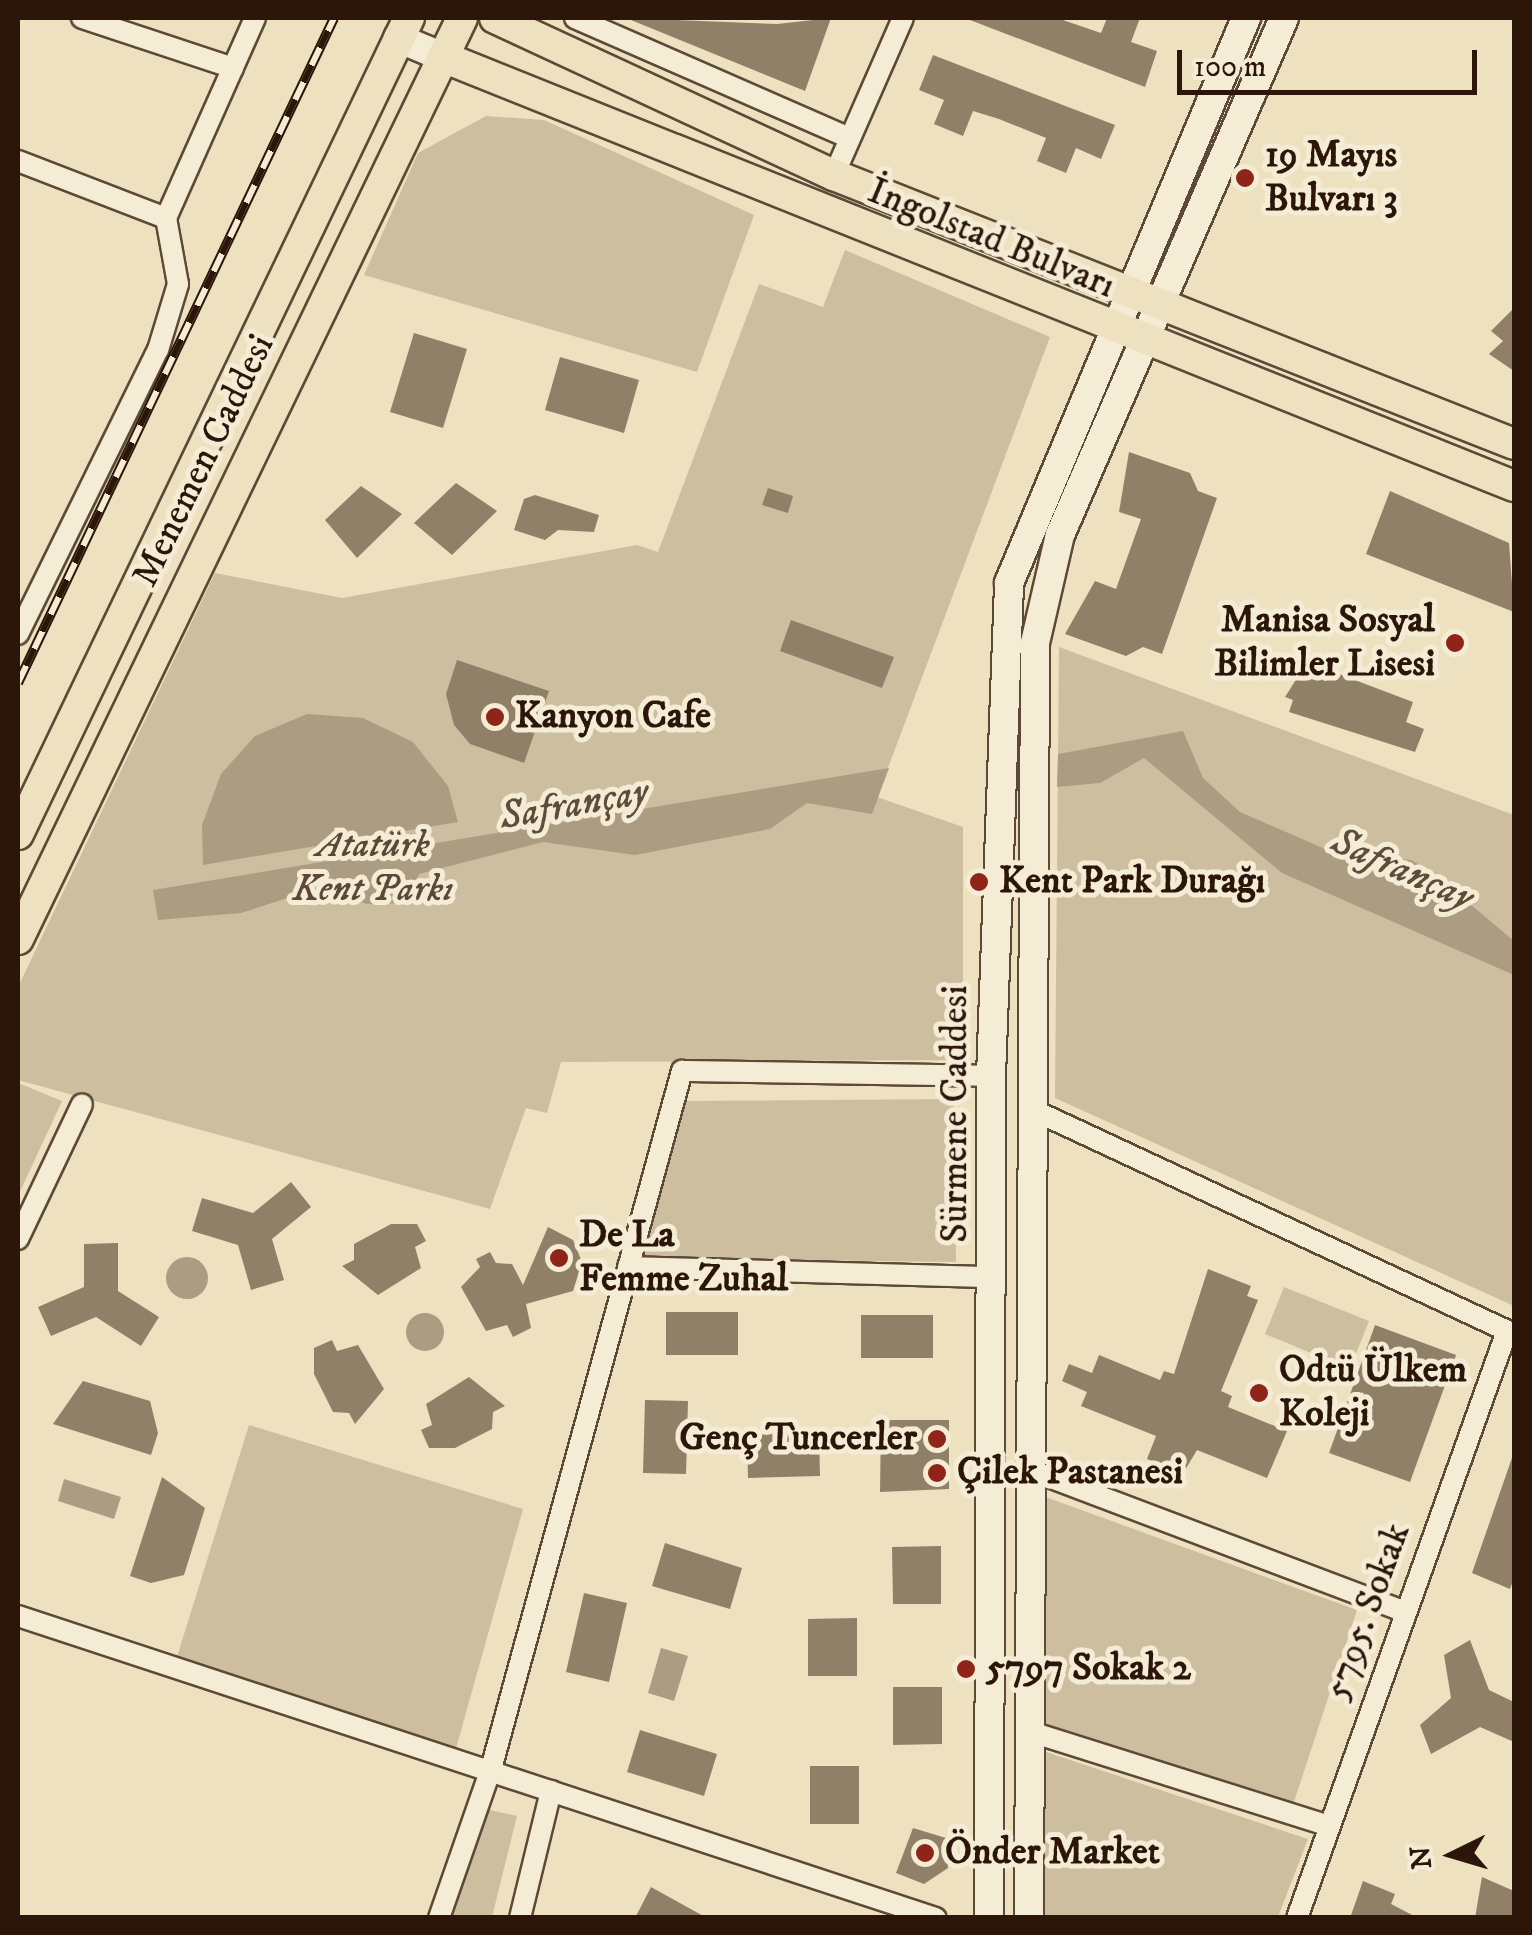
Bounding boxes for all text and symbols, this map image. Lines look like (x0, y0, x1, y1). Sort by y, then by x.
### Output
scale bar (1182, 30, 1482, 92)
text: 100 m (1194, 49, 1266, 86)
place label: 19 Mayıs Bulvarı 3 (1265, 133, 1398, 222)
marker: 19 Mayıs Bulvarı 3 (1234, 167, 1256, 189)
street label: İngolstad Bulvarı (861, 169, 1121, 309)
street label: Menemen Caddesi (123, 327, 285, 595)
place label: Manisa Sosyal Bilimler Lisesi (1214, 598, 1435, 688)
marker: Manisa Sosyal Bilimler Lisesi (1444, 632, 1466, 654)
place label: Kanyon Cafe (515, 694, 711, 740)
marker: Kanyon Cafe (484, 706, 506, 728)
water label: Safrançay (496, 768, 652, 842)
water label: Safrançay (1324, 818, 1480, 922)
park label: Atatürk Kent Parkı (293, 823, 453, 912)
place label: Kent Park Durağı (999, 859, 1265, 905)
marker: Kent Park Durağı (968, 871, 990, 893)
street label: Sürmene Caddesi (933, 985, 979, 1243)
place label: De La Femme Zuhal (579, 1213, 788, 1302)
marker: De La Femme Zuhal (548, 1247, 570, 1269)
place label: Odtü Ülkem Koleji (1279, 1348, 1467, 1438)
marker: Odtü Ülkem Koleji (1248, 1382, 1270, 1404)
place label: Genç Tuncerler (679, 1416, 917, 1462)
marker: Genç Tuncerler (926, 1428, 948, 1450)
place label: Çilek Pastanesi (957, 1450, 1183, 1496)
marker: Çilek Pastanesi (926, 1462, 948, 1484)
street label: 5795. Sokak (1315, 1517, 1421, 1707)
place label: 5797 Sokak 2 (986, 1646, 1191, 1692)
marker: 5797 Sokak 2 (955, 1658, 977, 1680)
north arrow (1402, 1805, 1502, 1905)
place label: Önder Market (945, 1830, 1160, 1876)
marker: Önder Market (914, 1842, 936, 1864)
text: N (1403, 1845, 1440, 1871)

